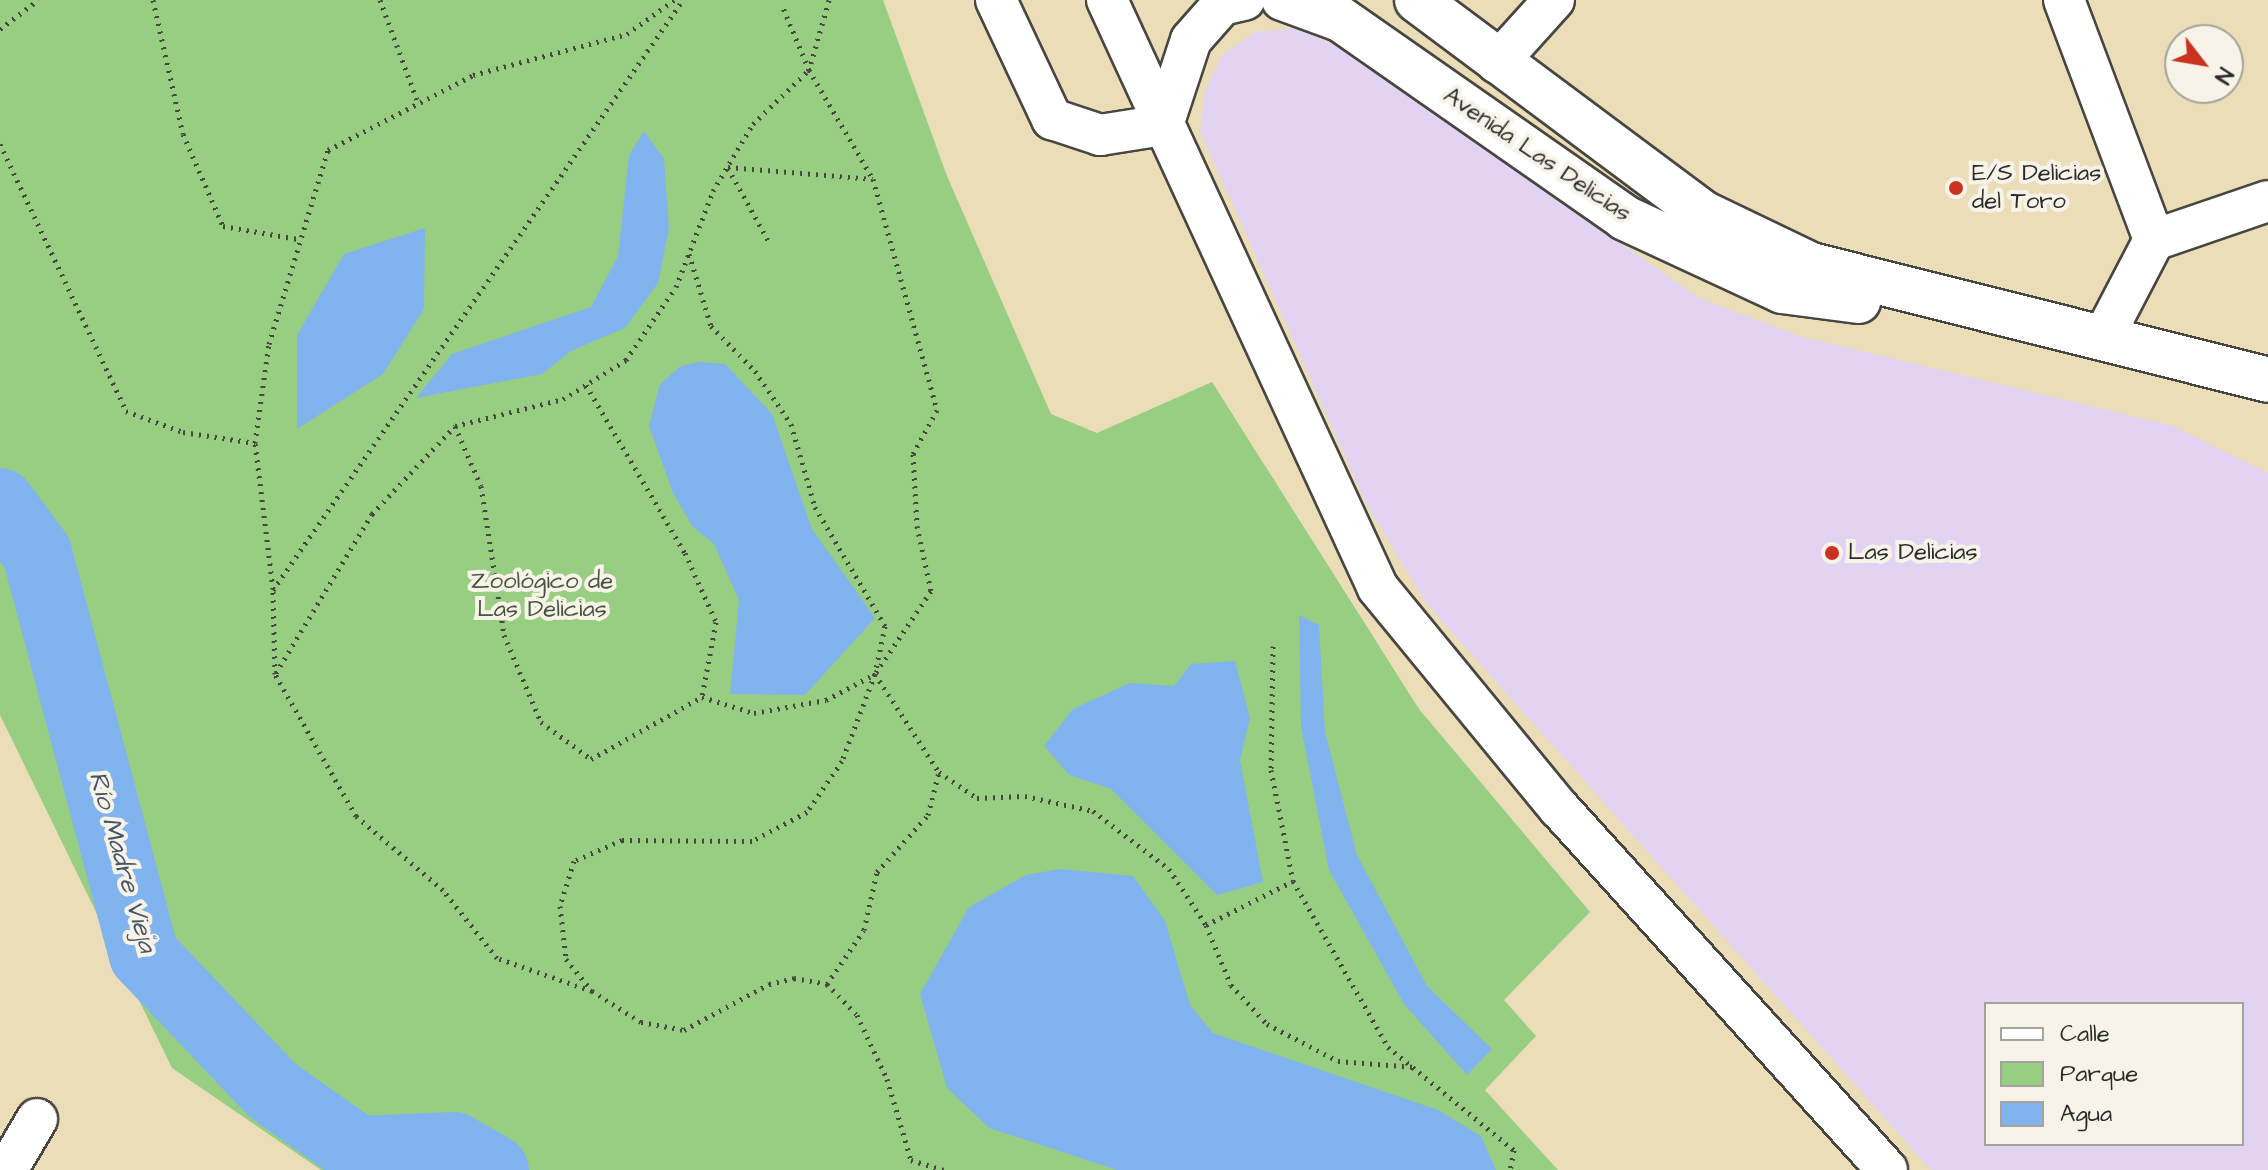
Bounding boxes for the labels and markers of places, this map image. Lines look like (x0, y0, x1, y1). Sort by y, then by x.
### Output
place label: E/S Delicias del Toro (1972, 160, 2101, 216)
marker: E/S Delicias del Toro (1947, 179, 1965, 197)
place label: Las Delicias (1848, 539, 1978, 567)
marker: Las Delicias (1823, 544, 1841, 562)

